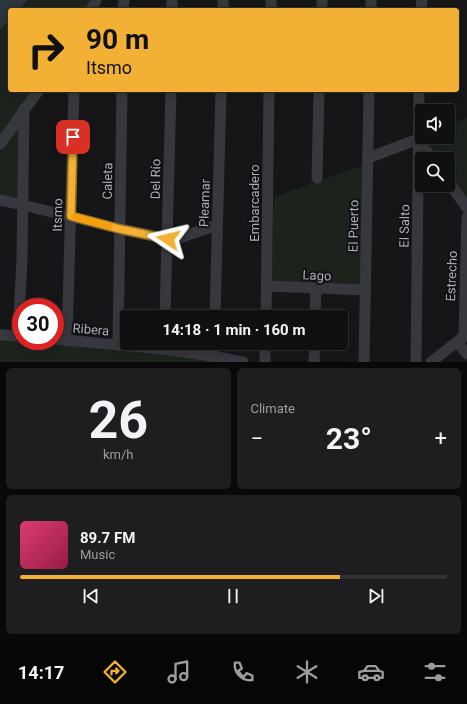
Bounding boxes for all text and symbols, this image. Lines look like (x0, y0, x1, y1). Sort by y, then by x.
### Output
text: 90 m (86, 23, 149, 56)
icon: right (20, 24, 72, 76)
text: Itsmo (86, 57, 132, 78)
map controls (415, 104, 455, 192)
button: sound (415, 104, 455, 144)
pin (56, 120, 90, 154)
icon: arrive (62, 126, 84, 148)
button: search (415, 152, 455, 192)
street label: Del Río (148, 159, 163, 199)
street label: Caleta (100, 162, 115, 200)
street label: Embarcadero (247, 164, 262, 242)
street label: Pleamar (196, 178, 213, 227)
street label: Itsmo (50, 198, 65, 232)
street label: El Puerto (346, 200, 361, 252)
street label: El Salto (397, 204, 412, 248)
position arrow (147, 218, 189, 260)
street label: Estrecho (443, 250, 460, 302)
street label: Lago (302, 267, 332, 284)
speed limit sign: 30 (12, 298, 64, 350)
street label: Ribera (72, 320, 110, 339)
text: 14:18 · 1 min · 160 m (163, 321, 305, 339)
text: 26 (88, 390, 148, 451)
text: Climate (251, 401, 295, 416)
text: 23° (326, 421, 372, 456)
text: − (251, 426, 263, 451)
text: + (435, 426, 447, 451)
text: km/h (103, 447, 134, 462)
text: 89.7 FM (80, 529, 135, 547)
text: Music (80, 547, 115, 562)
icon: previous (80, 585, 102, 607)
icon: pause (222, 585, 244, 607)
icon: next (365, 585, 387, 607)
icon: directions (101, 658, 129, 686)
icon: music (165, 658, 193, 686)
icon: phone (229, 658, 257, 686)
icon: climate (293, 658, 321, 686)
icon: car (357, 658, 385, 686)
icon: filters (421, 658, 449, 686)
text: 14:17 (18, 662, 64, 683)

